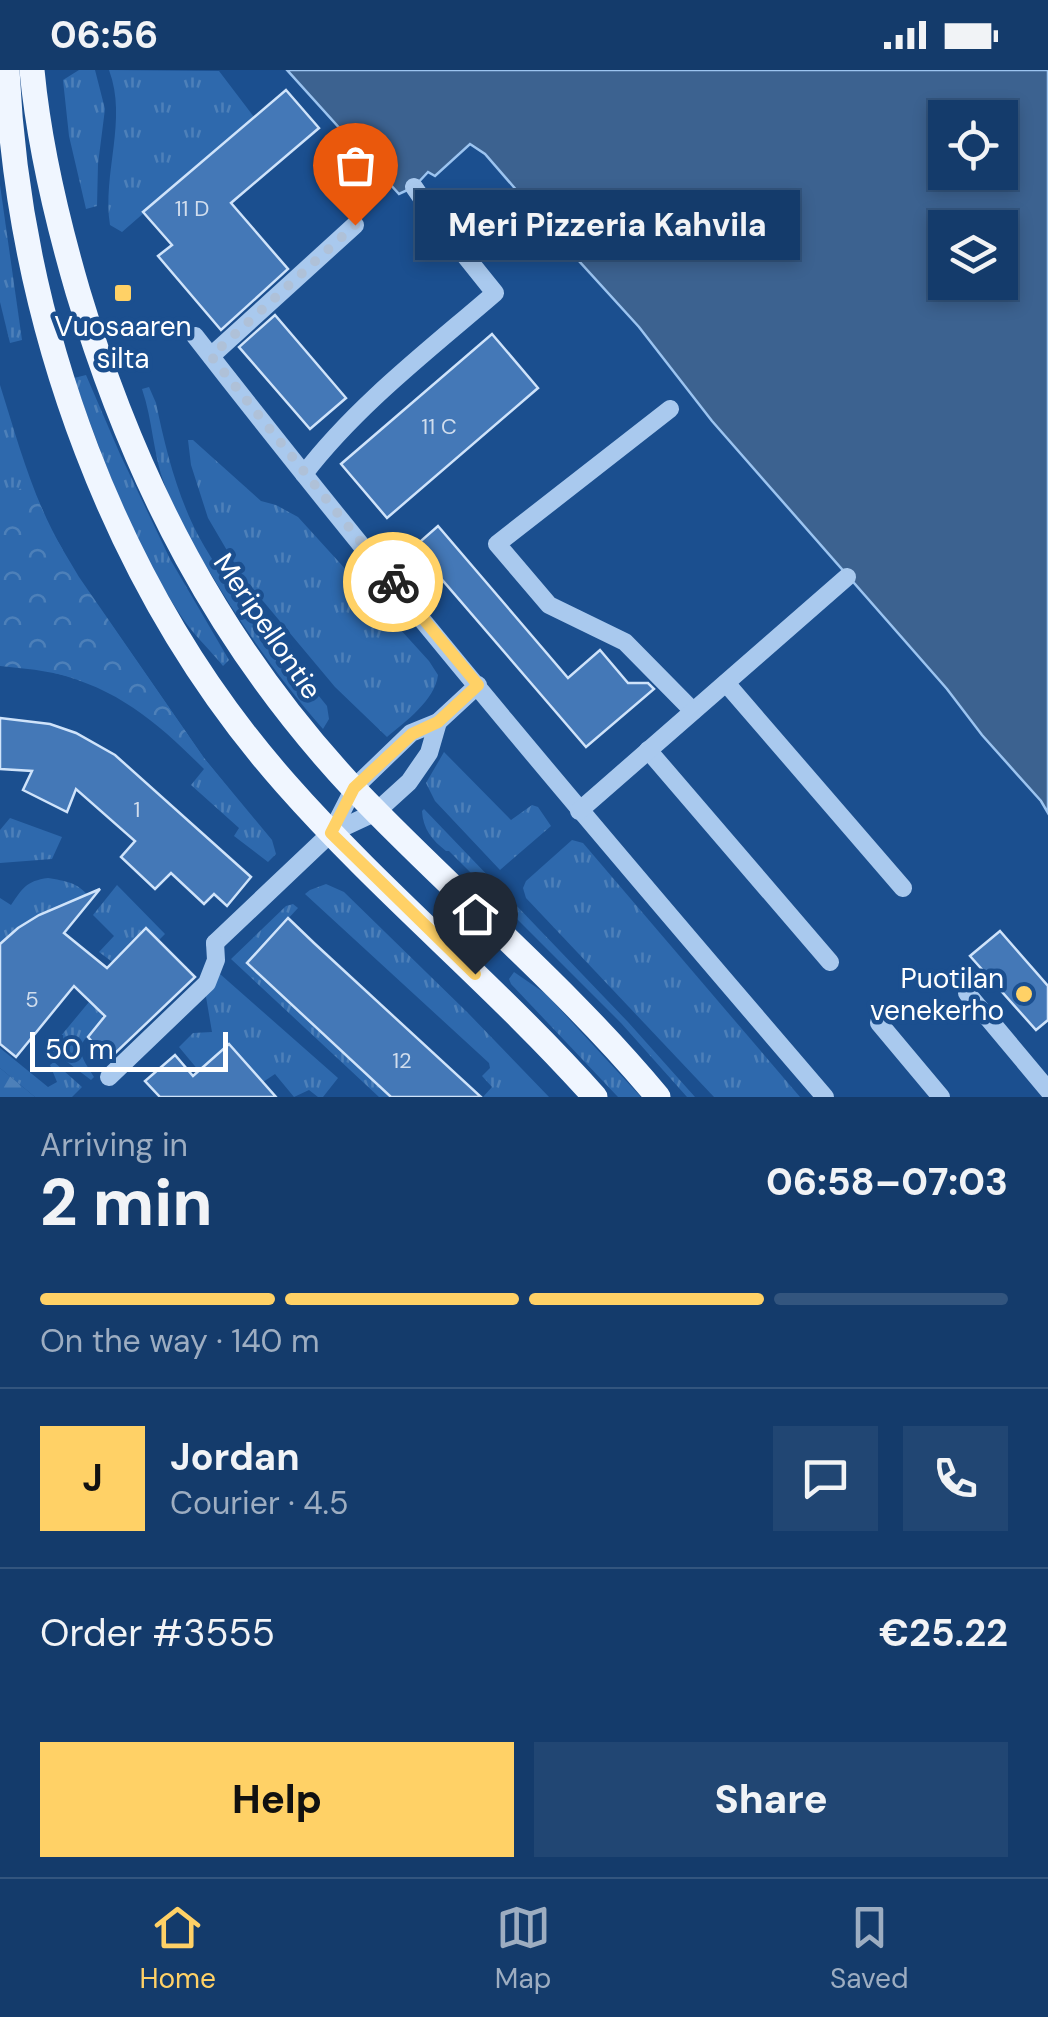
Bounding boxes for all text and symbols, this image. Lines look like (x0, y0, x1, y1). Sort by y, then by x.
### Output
text: 06:56 (50, 10, 158, 60)
map controls (928, 100, 1018, 300)
button: locate (928, 100, 1018, 190)
pin (313, 123, 398, 226)
icon: bag (328, 138, 383, 193)
callout: Meri Pizzeria Kahvila (415, 190, 800, 260)
house number: 11 D (175, 194, 209, 223)
text: Meri Pizzeria Kahvila (448, 204, 767, 246)
button: layers (928, 210, 1018, 300)
marker: Vuosaaren silta (112, 282, 134, 304)
place label: Vuosaaren silta (54, 308, 192, 377)
house number: 11 C (421, 412, 457, 441)
courier (343, 532, 443, 632)
street label: Meripellontie (205, 546, 330, 707)
icon: bike (366, 555, 421, 610)
house number: 1 (134, 795, 140, 824)
pin (433, 872, 518, 975)
icon: home (448, 887, 503, 942)
place label: Puotilan venekerho (870, 960, 1004, 1029)
marker: Puotilan venekerho (1013, 983, 1035, 1005)
house number: 5 (25, 985, 39, 1014)
scale bar (30, 1027, 228, 1071)
text: 50 m (45, 1031, 114, 1068)
house number: 12 (392, 1046, 412, 1075)
text: Arriving in (40, 1124, 188, 1166)
text: 06:58–07:03 (766, 1157, 1008, 1207)
text: 2 min (40, 1161, 213, 1245)
text: On the way · 140 m (40, 1320, 320, 1362)
button: chat (773, 1426, 878, 1531)
button: phone (903, 1426, 1008, 1531)
text: Jordan (170, 1432, 300, 1482)
text: J (82, 1453, 103, 1503)
text: Courier · 4.5 (170, 1482, 348, 1524)
text: Order #3555 (40, 1608, 275, 1658)
text: €25.22 (879, 1608, 1008, 1658)
button: Help (40, 1742, 514, 1857)
button: Share (534, 1742, 1008, 1857)
tab: Home (139, 1900, 216, 1997)
tab: Map (495, 1900, 551, 1997)
tab: Saved (830, 1900, 909, 1997)

